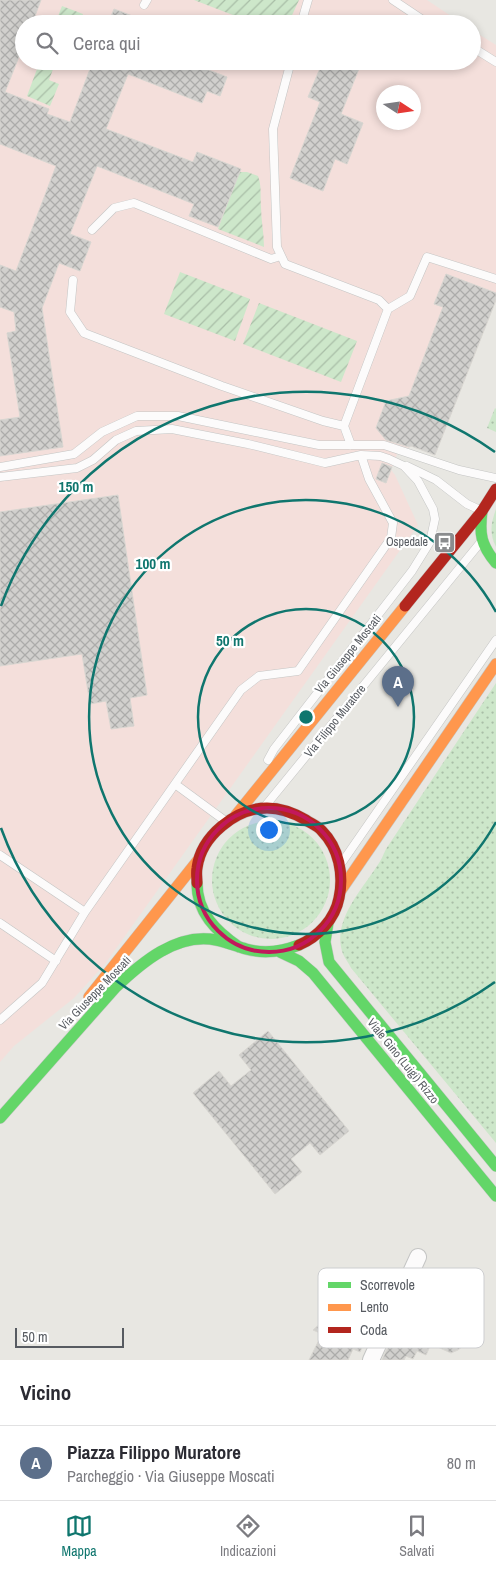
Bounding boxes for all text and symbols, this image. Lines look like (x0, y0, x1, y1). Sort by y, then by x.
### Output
search box (15, 15, 481, 70)
icon: search (33, 29, 61, 57)
text: Cerca qui (73, 30, 141, 56)
north arrow (376, 85, 421, 130)
text: 150 m (59, 476, 93, 497)
bus stop icon: Ospedale (432, 530, 456, 554)
place label: Ospedale (386, 534, 428, 550)
text: 100 m (136, 553, 170, 574)
street label: Via Giuseppe Moscati (311, 611, 385, 697)
text: 50 m (216, 630, 244, 651)
pin: A (382, 666, 414, 707)
street label: Via Filippo Muratore (301, 681, 369, 761)
centre of rings (297, 708, 315, 726)
your location (256, 817, 282, 843)
street label: Via Giuseppe Moscati (55, 952, 135, 1034)
street label: Viale Gino (Luigi) Rizzo (364, 1015, 442, 1107)
legend (318, 1268, 484, 1348)
text: Scorrevole (360, 1276, 415, 1294)
text: Lento (360, 1298, 389, 1316)
text: Coda (360, 1321, 388, 1339)
scale bar (15, 1325, 124, 1348)
text: 50 m (22, 1328, 48, 1346)
text: Vicino (20, 1378, 71, 1407)
text: Piazza Filippo Muratore (67, 1439, 241, 1465)
text: A (31, 1452, 41, 1474)
text: 80 m (447, 1452, 476, 1474)
text: Parcheggio · Via Giuseppe Moscati (67, 1465, 275, 1487)
tab: Mappa (62, 1512, 97, 1560)
tab: Indicazioni (220, 1512, 276, 1560)
tab: Salvati (399, 1512, 434, 1560)

